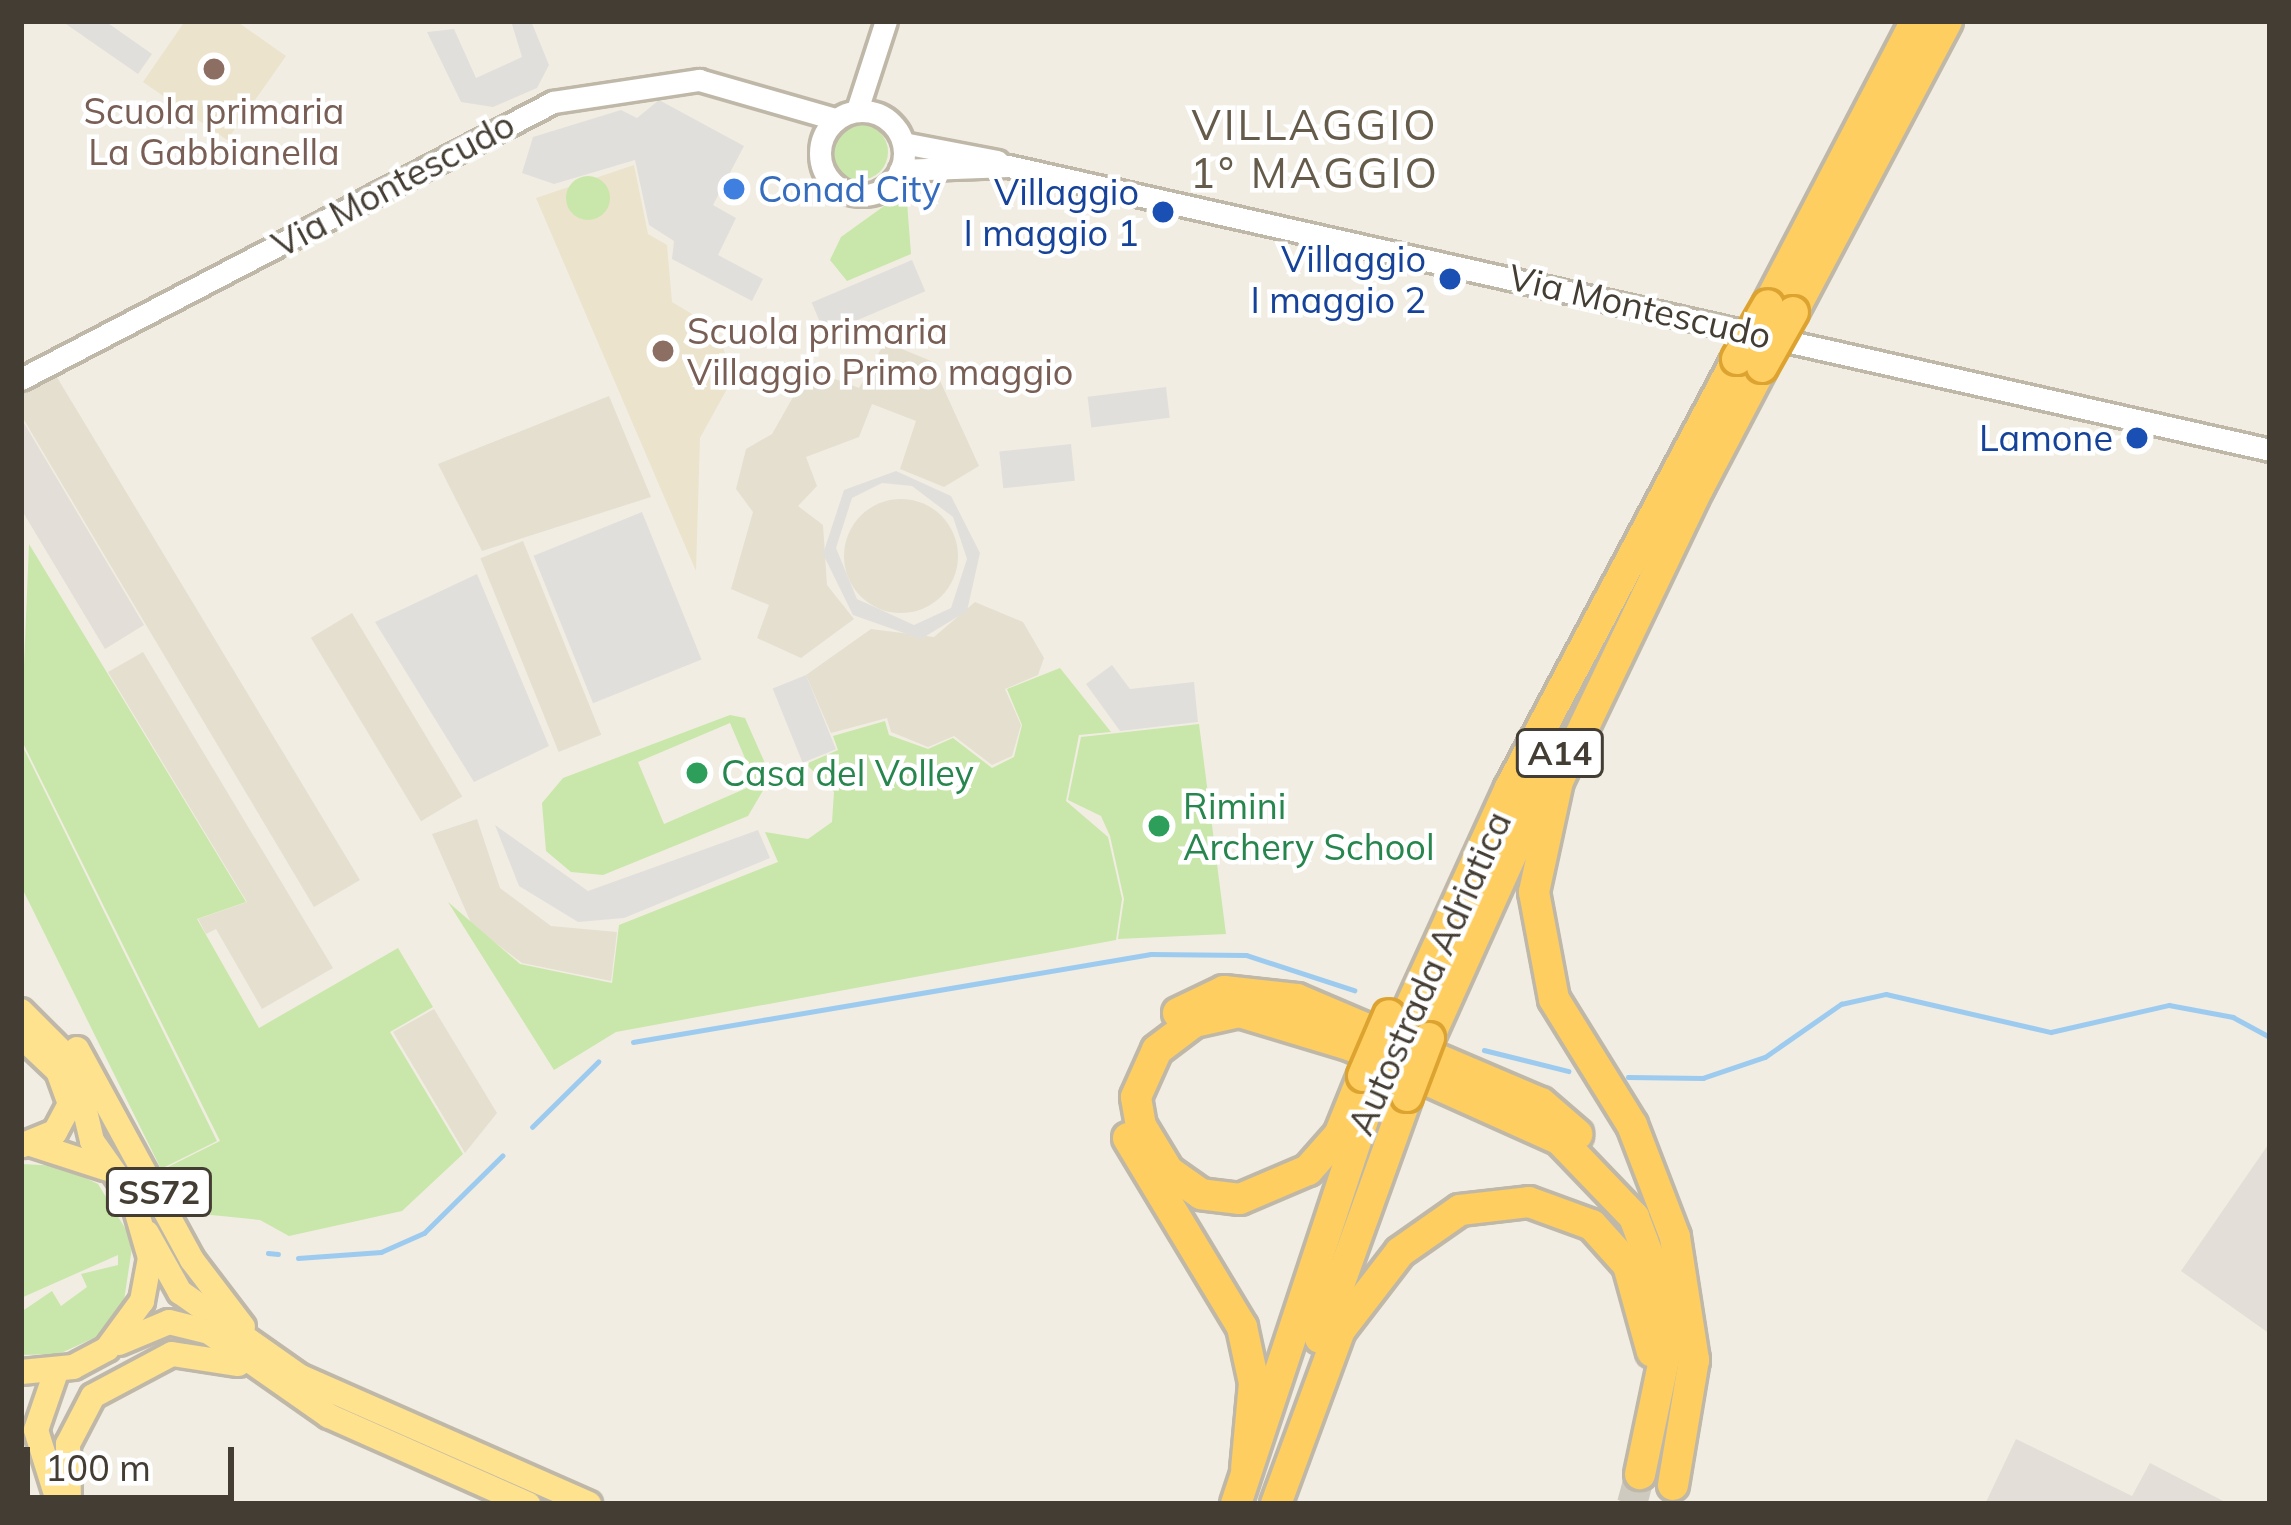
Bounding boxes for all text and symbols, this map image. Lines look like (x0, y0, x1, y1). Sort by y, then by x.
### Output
marker: Scuola primaria La Gabbianella (201, 56, 227, 82)
place label: Scuola primaria La Gabbianella (84, 88, 344, 173)
district label: VILLAGGIO 1° MAGGIO (1190, 100, 1440, 198)
street label: Via Montescudo (265, 102, 521, 266)
place label: Conad City (758, 167, 941, 211)
place label: Villaggio I maggio 1 (964, 169, 1139, 254)
marker: Conad City (721, 176, 747, 202)
marker: Villaggio I maggio 1 (1150, 199, 1176, 225)
place label: Villaggio I maggio 2 (1251, 236, 1426, 321)
street label: Via Montescudo (1505, 255, 1775, 357)
marker: Villaggio I maggio 2 (1437, 266, 1463, 292)
place label: Scuola primaria Villaggio Primo maggio (687, 308, 1073, 393)
marker: Scuola primaria Villaggio Primo maggio (650, 338, 676, 364)
place label: Lamone (1979, 416, 2113, 460)
marker: Lamone (2124, 425, 2150, 451)
road number: A14 (1515, 726, 1605, 780)
place label: Casa del Volley (721, 751, 974, 795)
marker: Casa del Volley (684, 760, 710, 786)
place label: Rimini Archery School (1183, 783, 1434, 868)
street label: Autostrada Adriatica (1338, 805, 1520, 1141)
marker: Rimini Archery School (1146, 813, 1172, 839)
road number: SS72 (105, 1165, 213, 1219)
scale bar (30, 1423, 240, 1497)
text: 100 m (45, 1445, 151, 1490)

